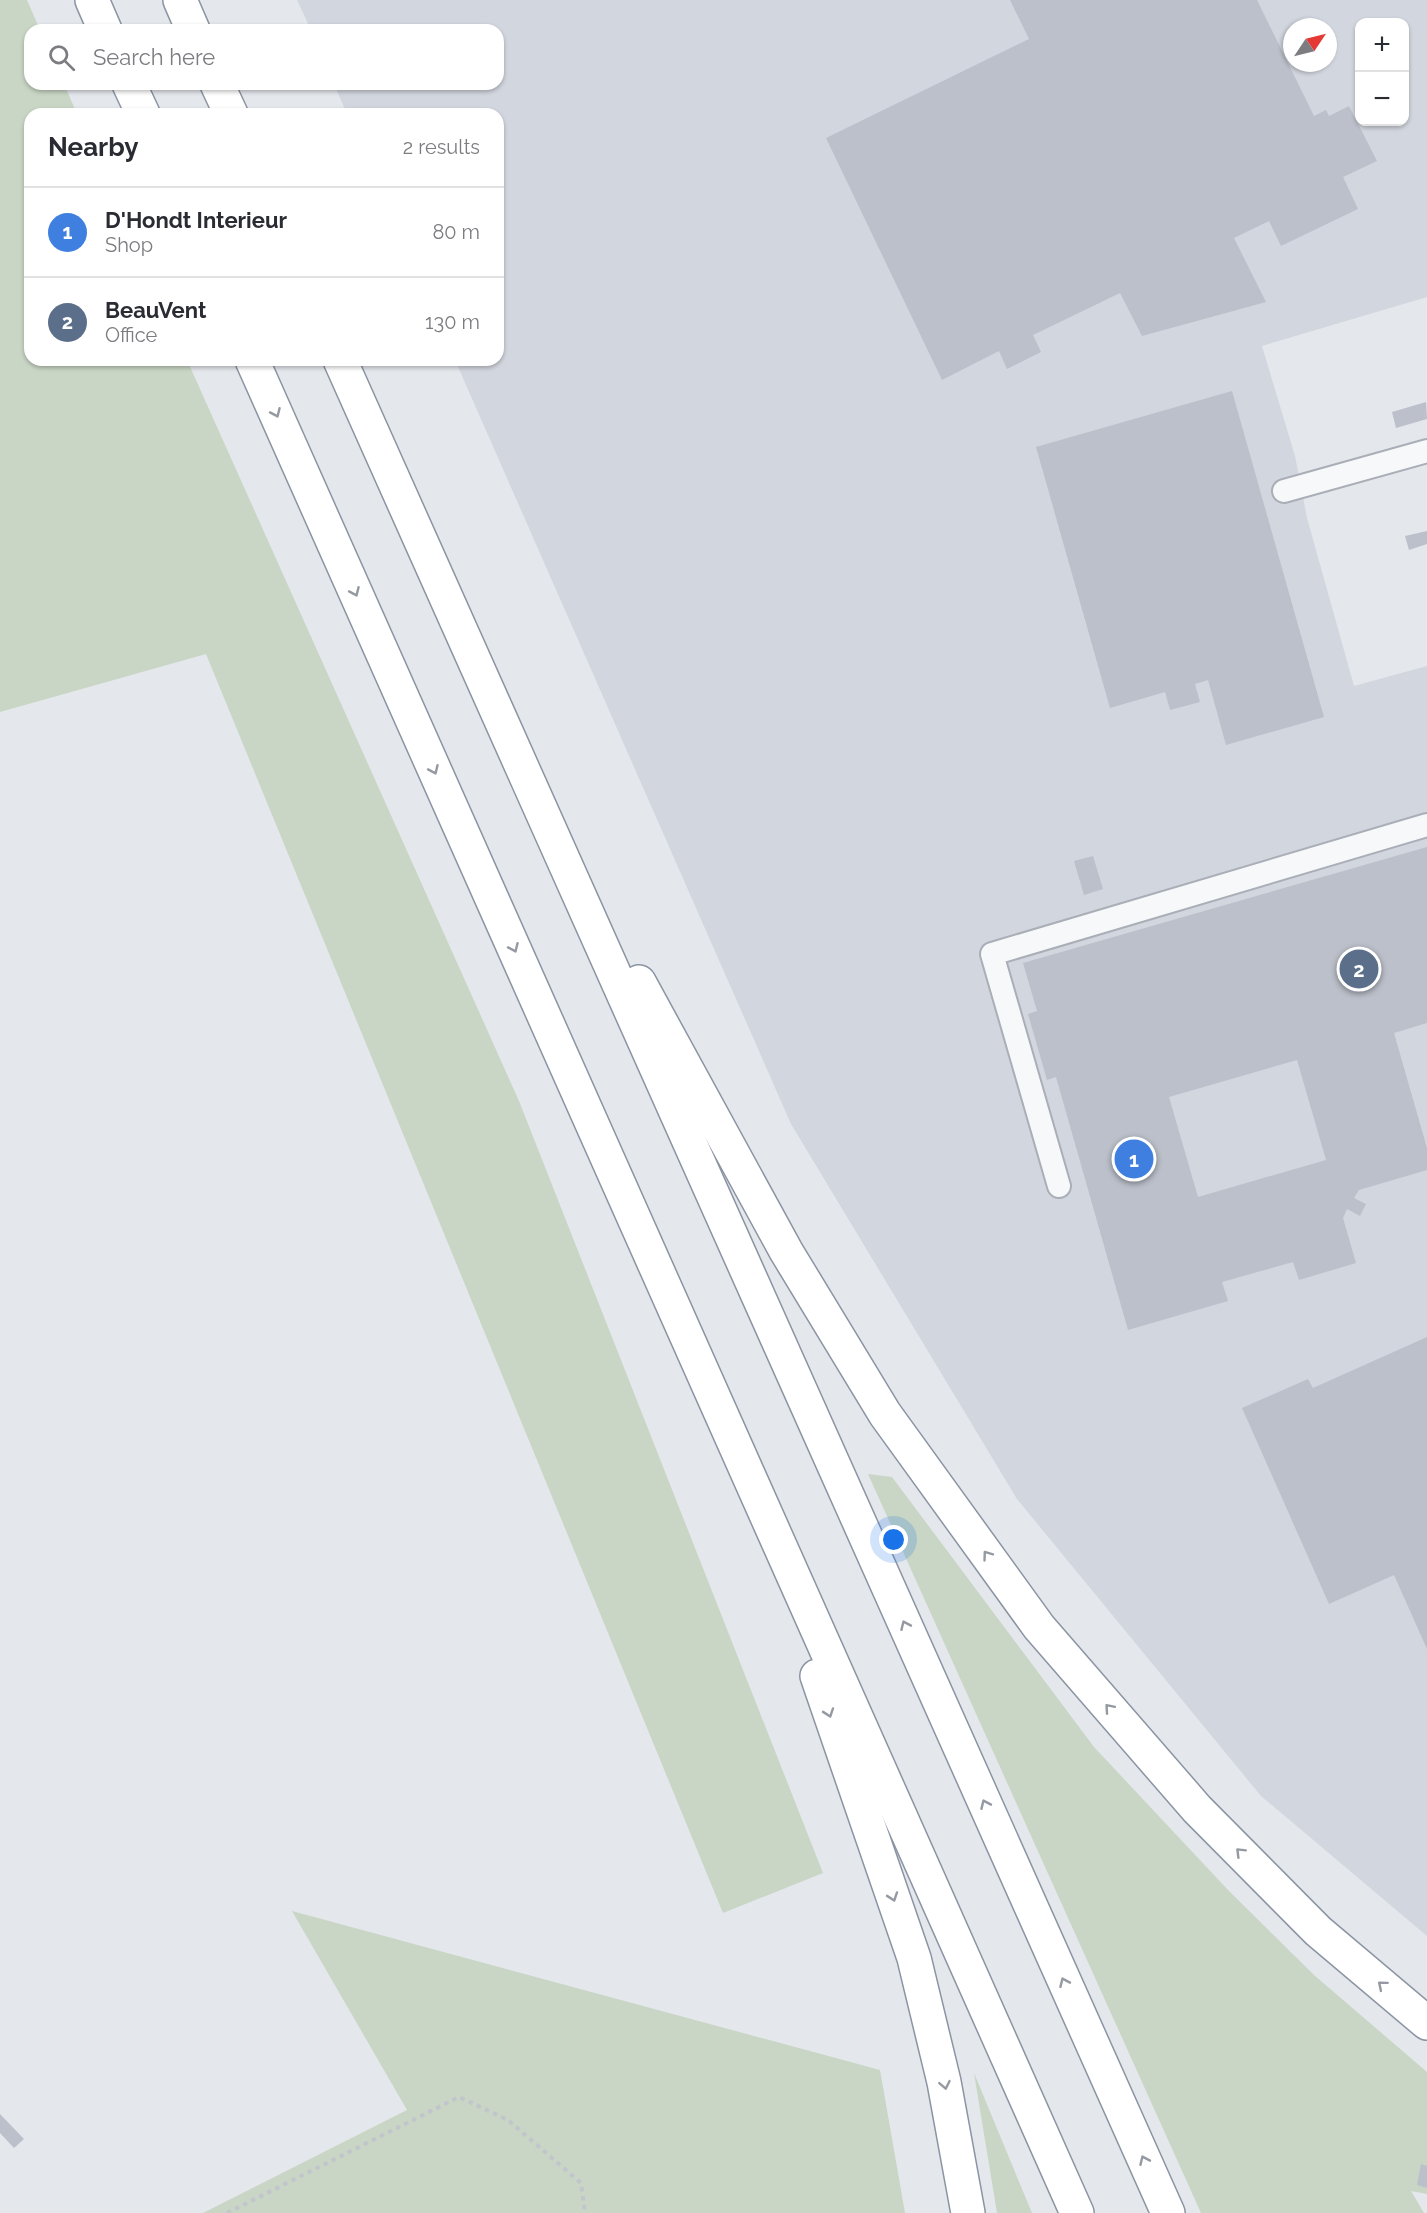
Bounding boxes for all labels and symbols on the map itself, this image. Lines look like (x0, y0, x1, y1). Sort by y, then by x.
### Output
north arrow (1283, 18, 1337, 72)
one-way arrow (269, 407, 281, 418)
one-way arrow (348, 585, 360, 596)
one-way arrow (427, 763, 439, 774)
one-way arrow (506, 942, 518, 953)
pin: 2 (1340, 946, 1378, 992)
pin: 1 (1114, 1136, 1154, 1182)
your location (879, 1525, 908, 1554)
one-way arrow (983, 1551, 994, 1562)
one-way arrow (900, 1621, 912, 1632)
one-way arrow (1105, 1704, 1116, 1715)
one-way arrow (822, 1707, 835, 1718)
one-way arrow (980, 1799, 992, 1810)
one-way arrow (1236, 1849, 1247, 1860)
one-way arrow (886, 1891, 898, 1902)
one-way arrow (1059, 1977, 1071, 1988)
one-way arrow (1378, 1981, 1389, 1992)
one-way arrow (937, 2080, 950, 2090)
one-way arrow (1139, 2155, 1151, 2166)

